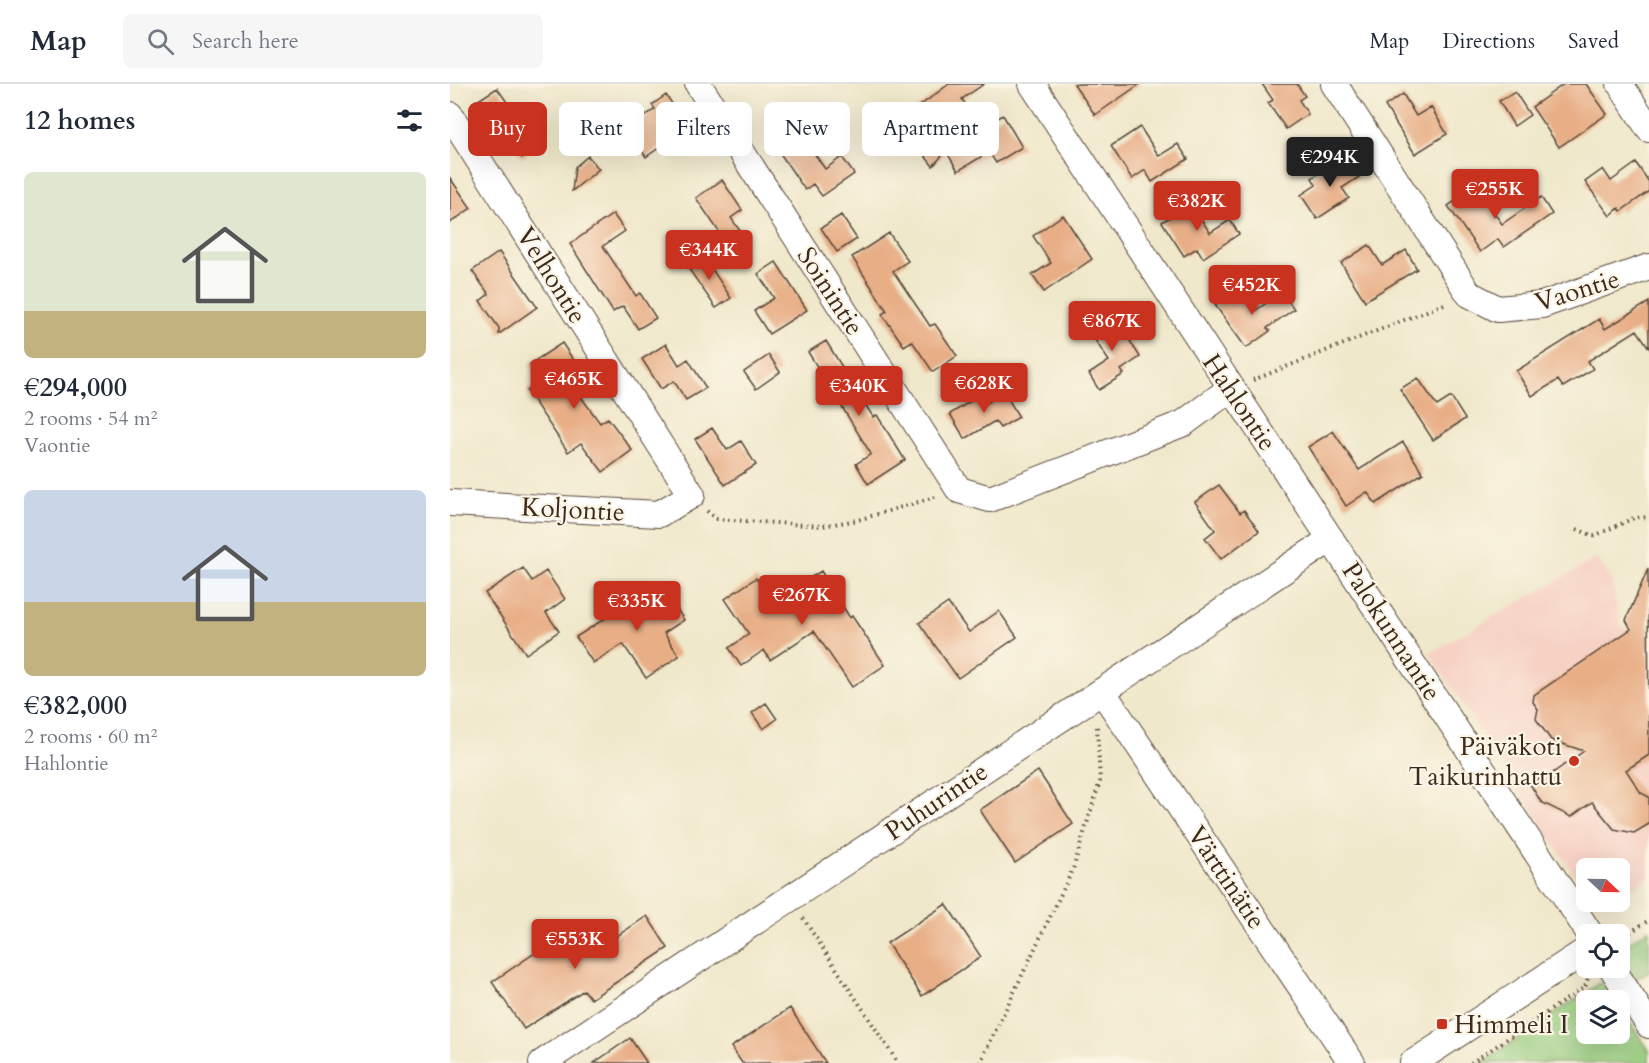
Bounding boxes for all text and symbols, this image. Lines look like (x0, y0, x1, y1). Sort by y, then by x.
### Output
search box (123, 14, 543, 68)
text: Map (30, 22, 87, 60)
icon: search (144, 25, 177, 58)
text: Search here (192, 26, 299, 56)
text: Map (1369, 27, 1409, 56)
text: Directions (1442, 27, 1535, 56)
text: Saved (1568, 27, 1619, 56)
chip: Buy (468, 102, 547, 156)
chip: Rent (559, 102, 644, 156)
chip: Filters (656, 102, 752, 156)
chip: New (764, 102, 850, 156)
chip: Apartment (862, 102, 999, 156)
text: 12 homes (24, 103, 135, 138)
icon: filters (393, 104, 426, 137)
pin: €294K (1288, 137, 1372, 188)
text: €294K (1301, 143, 1359, 170)
pin: €255K (1453, 169, 1537, 220)
text: €255K (1466, 175, 1524, 202)
pin: €382K (1155, 181, 1239, 232)
text: €382K (1168, 187, 1226, 214)
icon: home (171, 211, 279, 319)
street label: Velhontie (508, 220, 595, 330)
pin: €344K (667, 230, 751, 281)
text: €344K (680, 236, 738, 263)
street label: Soinintie (789, 240, 872, 342)
street label: Vaontie (1531, 261, 1624, 320)
pin: €452K (1210, 265, 1294, 316)
text: €452K (1223, 271, 1281, 298)
pin: €867K (1070, 301, 1154, 352)
text: €867K (1083, 307, 1141, 334)
street label: Hahlontie (1194, 347, 1285, 458)
pin: €465K (532, 359, 616, 410)
pin: €628K (942, 363, 1026, 414)
text: €465K (545, 365, 603, 392)
pin: €340K (817, 366, 901, 417)
text: €628K (955, 369, 1013, 396)
text: €294,000 (24, 370, 127, 405)
text: €340K (830, 372, 888, 399)
text: 2 rooms · 54 m² (24, 405, 157, 432)
text: Vaontie (24, 432, 91, 459)
street label: Koljontie (520, 489, 626, 530)
icon: home (171, 529, 279, 637)
street label: Palokunnantie (1334, 555, 1449, 707)
pin: €267K (760, 575, 844, 626)
pin: €335K (595, 581, 679, 632)
text: €267K (773, 581, 831, 608)
text: €335K (608, 587, 666, 614)
text: €382,000 (24, 688, 127, 723)
text: 2 rooms · 60 m² (24, 723, 157, 750)
place label: Päiväkoti Taikurinhattu (1408, 729, 1562, 794)
text: Hahlontie (24, 750, 109, 777)
street label: Puhurintie (878, 754, 995, 849)
marker: Päiväkoti Taikurinhattu (1567, 754, 1581, 768)
street label: Värttinätie (1179, 819, 1274, 936)
north arrow (1576, 858, 1630, 912)
map controls (1576, 858, 1630, 1044)
pin: €553K (533, 919, 617, 970)
button: locate (1576, 924, 1630, 978)
text: €553K (546, 925, 604, 952)
button: layers (1576, 990, 1630, 1044)
place label: Himmeli I (1454, 1007, 1569, 1042)
marker: Himmeli I (1435, 1017, 1449, 1031)

